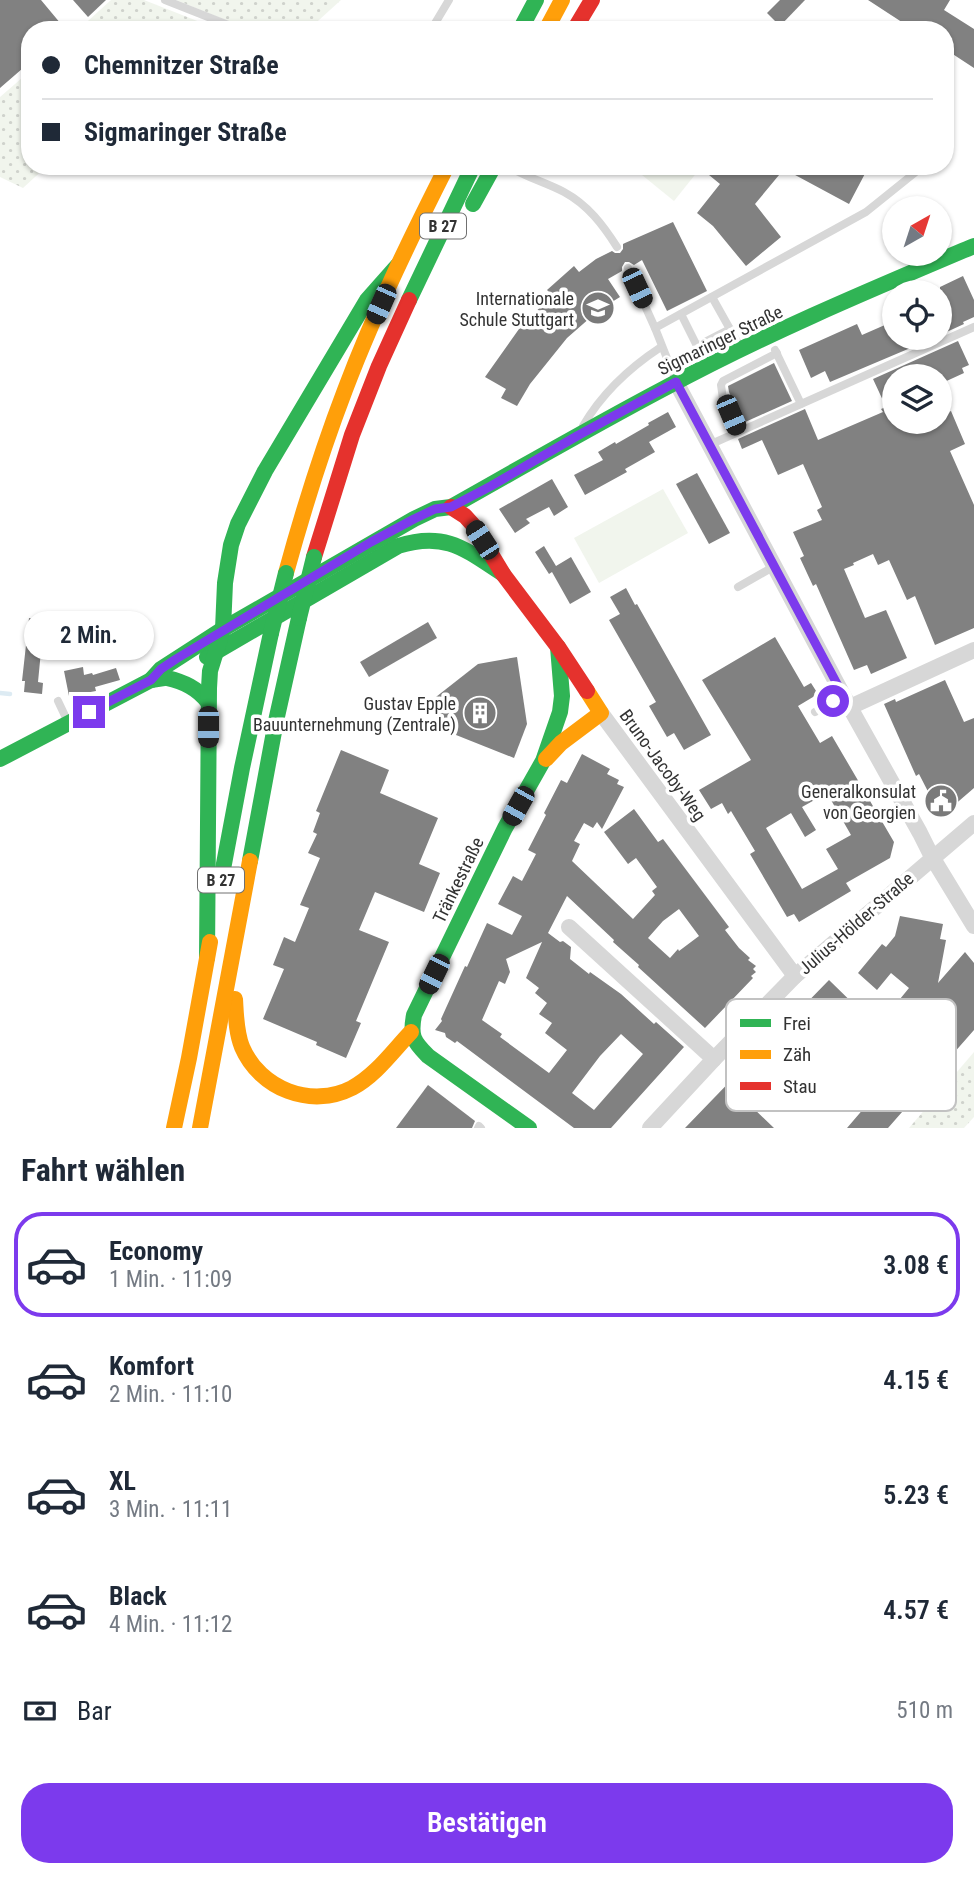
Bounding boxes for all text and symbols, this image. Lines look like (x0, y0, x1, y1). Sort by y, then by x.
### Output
text: Chemnitzer Straße (84, 50, 279, 80)
text: Sigmaringer Straße (84, 117, 287, 147)
north arrow (882, 196, 952, 266)
map controls (882, 196, 952, 434)
road number: B 27 (420, 214, 466, 238)
car (619, 265, 656, 311)
button: locate (882, 280, 952, 350)
car (363, 281, 400, 327)
place label: Internationale Schule Stuttgart (459, 288, 574, 330)
school or university icon: Internationale Schule Stuttgart (579, 289, 617, 327)
street label: Sigmaringer Straße (654, 301, 786, 379)
button: layers (882, 364, 952, 434)
car (714, 392, 749, 438)
car (462, 517, 503, 563)
callout: 2 Min. (24, 610, 154, 660)
text: 2 Min. (60, 622, 118, 649)
route start (817, 685, 849, 717)
place label: Gustav Epple Bauunternehmung (Zentrale) (253, 693, 456, 736)
building icon: Gustav Epple Bauunternehmung (Zentrale) (461, 694, 499, 732)
route end (73, 696, 105, 728)
street label: Bruno-Jacoby-Weg (616, 705, 710, 825)
car (198, 706, 219, 748)
place label: Generalkonsulat von Georgien (801, 781, 916, 823)
public building icon: Generalkonsulat von Georgien (922, 782, 960, 820)
car (499, 783, 538, 829)
street label: Tränkestraße (428, 834, 488, 926)
road number: B 27 (198, 867, 244, 892)
street label: Julius-Hölder-Straße (794, 868, 918, 978)
car (416, 951, 453, 997)
legend (726, 999, 956, 1111)
text: Frei (783, 1012, 811, 1035)
text: Zäh (783, 1043, 811, 1066)
text: Stau (783, 1075, 817, 1098)
text: Fahrt wählen (21, 1151, 185, 1189)
icon: car (25, 1233, 88, 1296)
text: Economy (109, 1236, 203, 1266)
text: 3.08 € (883, 1250, 949, 1280)
text: 1 Min. · 11:09 (109, 1266, 232, 1293)
icon: car (25, 1348, 88, 1411)
text: Komfort (109, 1351, 194, 1381)
text: 4.15 € (883, 1365, 949, 1395)
text: 2 Min. · 11:10 (109, 1381, 232, 1408)
icon: car (25, 1463, 88, 1526)
text: XL (109, 1466, 136, 1496)
text: 5.23 € (883, 1480, 949, 1510)
text: 3 Min. · 11:11 (109, 1496, 232, 1523)
icon: car (25, 1578, 88, 1641)
text: Black (109, 1581, 167, 1611)
text: 4.57 € (883, 1595, 949, 1625)
text: 4 Min. · 11:12 (109, 1611, 232, 1638)
icon: cash (21, 1692, 59, 1730)
text: Bar (77, 1696, 112, 1726)
text: 510 m (896, 1697, 953, 1724)
button: Bestätigen (21, 1783, 953, 1863)

